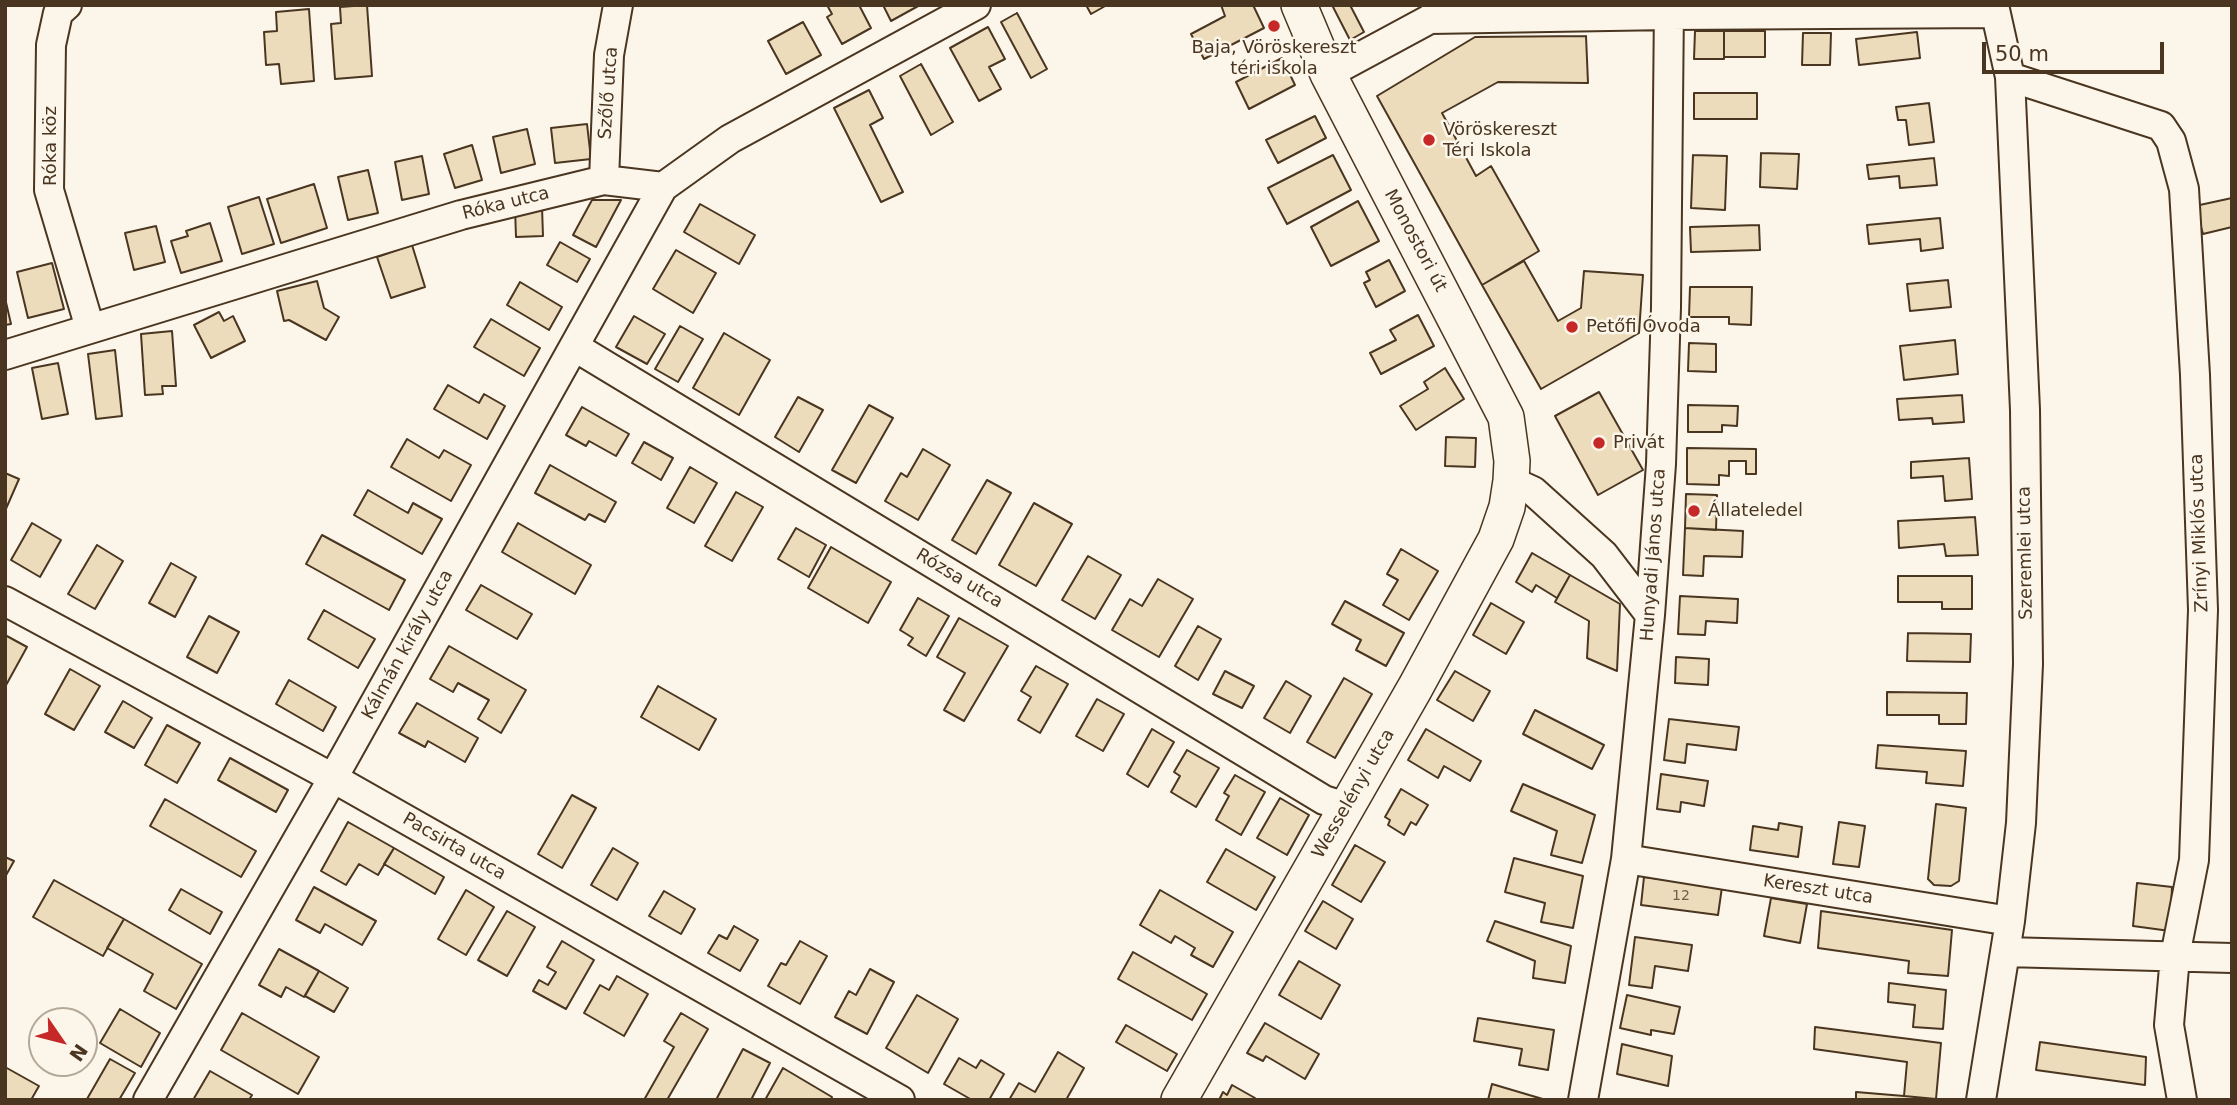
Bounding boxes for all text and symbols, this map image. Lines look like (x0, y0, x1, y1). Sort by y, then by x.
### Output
marker: Baja, Vöröskereszt téri iskola (1266, 18, 1282, 34)
scale bar (1985, 28, 2167, 72)
place label: Baja, Vöröskereszt téri iskola (1192, 37, 1356, 80)
text: 50 m (1995, 42, 2049, 66)
street label: Szőlő utca (595, 46, 623, 140)
street label: Róka köz (40, 106, 62, 186)
place label: Vöröskereszt Téri Iskola (1443, 119, 1557, 162)
marker: Vöröskereszt Téri Iskola (1421, 132, 1437, 148)
street label: Róka utca (460, 183, 552, 225)
street label: Monostori út (1379, 186, 1451, 296)
place label: Petőfi Óvoda (1586, 316, 1701, 338)
marker: Petőfi Óvoda (1564, 319, 1580, 335)
place label: Privát (1613, 432, 1665, 454)
marker: Privát (1591, 435, 1607, 451)
street label: Zrínyi Miklós utca (2186, 453, 2214, 613)
street label: Hunyadi János utca (1637, 468, 1671, 642)
street label: Szeremlei utca (2014, 486, 2038, 620)
place label: Állateledel (1708, 500, 1803, 522)
marker: Állateledel (1686, 503, 1702, 519)
street label: Rózsa utca (912, 545, 1006, 613)
street label: Kálmán király utca (358, 566, 458, 724)
street label: Wesselényi utca (1308, 725, 1400, 863)
street label: Pacsirta utca (398, 809, 510, 885)
street label: Kereszt utca (1761, 871, 1875, 909)
house number: 12 (1672, 888, 1690, 904)
north arrow (28, 1007, 98, 1077)
text: N (65, 1040, 92, 1066)

